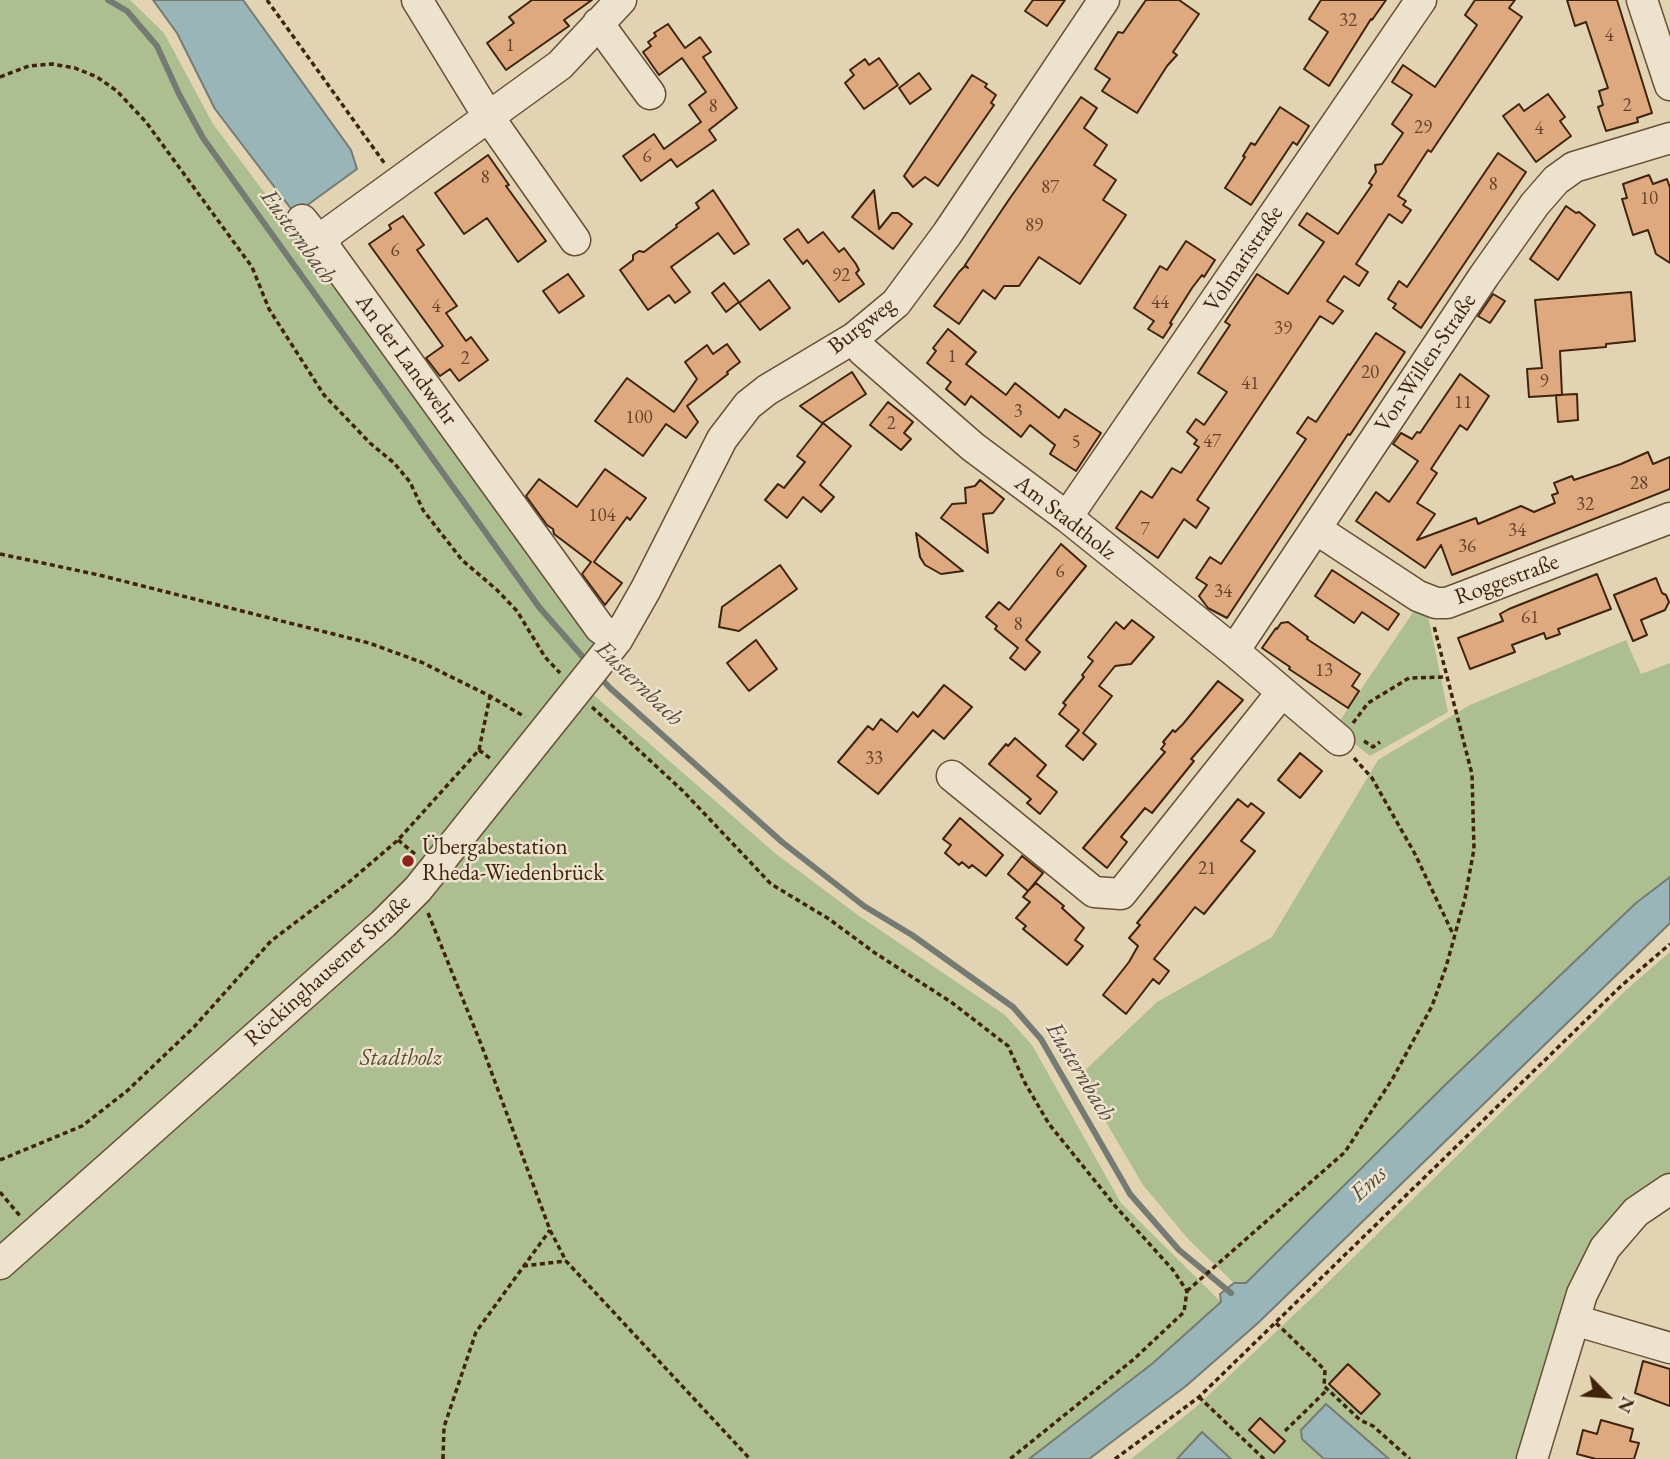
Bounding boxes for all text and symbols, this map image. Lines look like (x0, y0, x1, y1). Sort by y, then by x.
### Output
house number: 32 (1339, 10, 1357, 32)
house number: 4 (1604, 25, 1614, 47)
house number: 1 (505, 35, 515, 57)
house number: 2 (1622, 95, 1632, 117)
house number: 8 (708, 96, 718, 118)
house number: 29 (1414, 117, 1432, 139)
house number: 4 (1534, 118, 1544, 140)
house number: 6 (642, 146, 652, 168)
house number: 8 (480, 167, 490, 189)
house number: 8 (1488, 174, 1498, 196)
house number: 87 (1041, 177, 1059, 199)
water label: Eusternbach (254, 184, 342, 290)
house number: 10 (1640, 188, 1658, 210)
street label: Volmaristraße (1198, 201, 1290, 317)
house number: 89 (1025, 215, 1043, 237)
house number: 6 (390, 240, 400, 262)
house number: 92 (832, 265, 850, 287)
street label: Von-Willen-Straße (1369, 288, 1483, 438)
street label: An der Landwehr (349, 289, 463, 431)
street label: Burgweg (823, 291, 901, 361)
house number: 44 (1151, 292, 1169, 314)
house number: 4 (431, 296, 441, 318)
house number: 39 (1274, 318, 1292, 340)
house number: 1 (947, 346, 957, 368)
house number: 2 (460, 348, 470, 370)
house number: 20 (1361, 362, 1379, 384)
house number: 9 (1539, 371, 1549, 393)
house number: 41 (1241, 373, 1259, 395)
house number: 11 (1454, 392, 1472, 414)
house number: 3 (1013, 401, 1023, 423)
house number: 100 (625, 407, 653, 429)
house number: 2 (886, 413, 896, 435)
house number: 47 (1203, 431, 1221, 453)
house number: 5 (1071, 432, 1081, 454)
street label: Am Stadtholz (1009, 470, 1121, 566)
house number: 28 (1630, 473, 1648, 495)
house number: 32 (1576, 494, 1594, 516)
house number: 104 (588, 505, 616, 527)
house number: 7 (1140, 519, 1150, 541)
house number: 34 (1508, 520, 1526, 542)
house number: 36 (1458, 536, 1476, 558)
street label: Roggestraße (1451, 548, 1563, 612)
house number: 6 (1055, 561, 1065, 583)
house number: 34 (1214, 581, 1232, 603)
house number: 61 (1521, 607, 1539, 629)
house number: 8 (1013, 614, 1023, 636)
water label: Eusternbach (589, 635, 689, 733)
house number: 13 (1315, 660, 1333, 682)
house number: 33 (865, 748, 883, 770)
place label: Übergabestation Rheda-Wiedenbrück (422, 834, 604, 888)
marker: Übergabestation Rheda-Wiedenbrück (400, 853, 416, 869)
house number: 21 (1198, 858, 1216, 880)
street label: Röckinghausener Straße (239, 889, 417, 1053)
water label: Eusternbach (1039, 1017, 1121, 1127)
park label: Stadtholz (360, 1045, 442, 1073)
water label: Ems (1345, 1160, 1393, 1208)
north arrow (1572, 1361, 1642, 1431)
text: N (1612, 1393, 1641, 1417)

